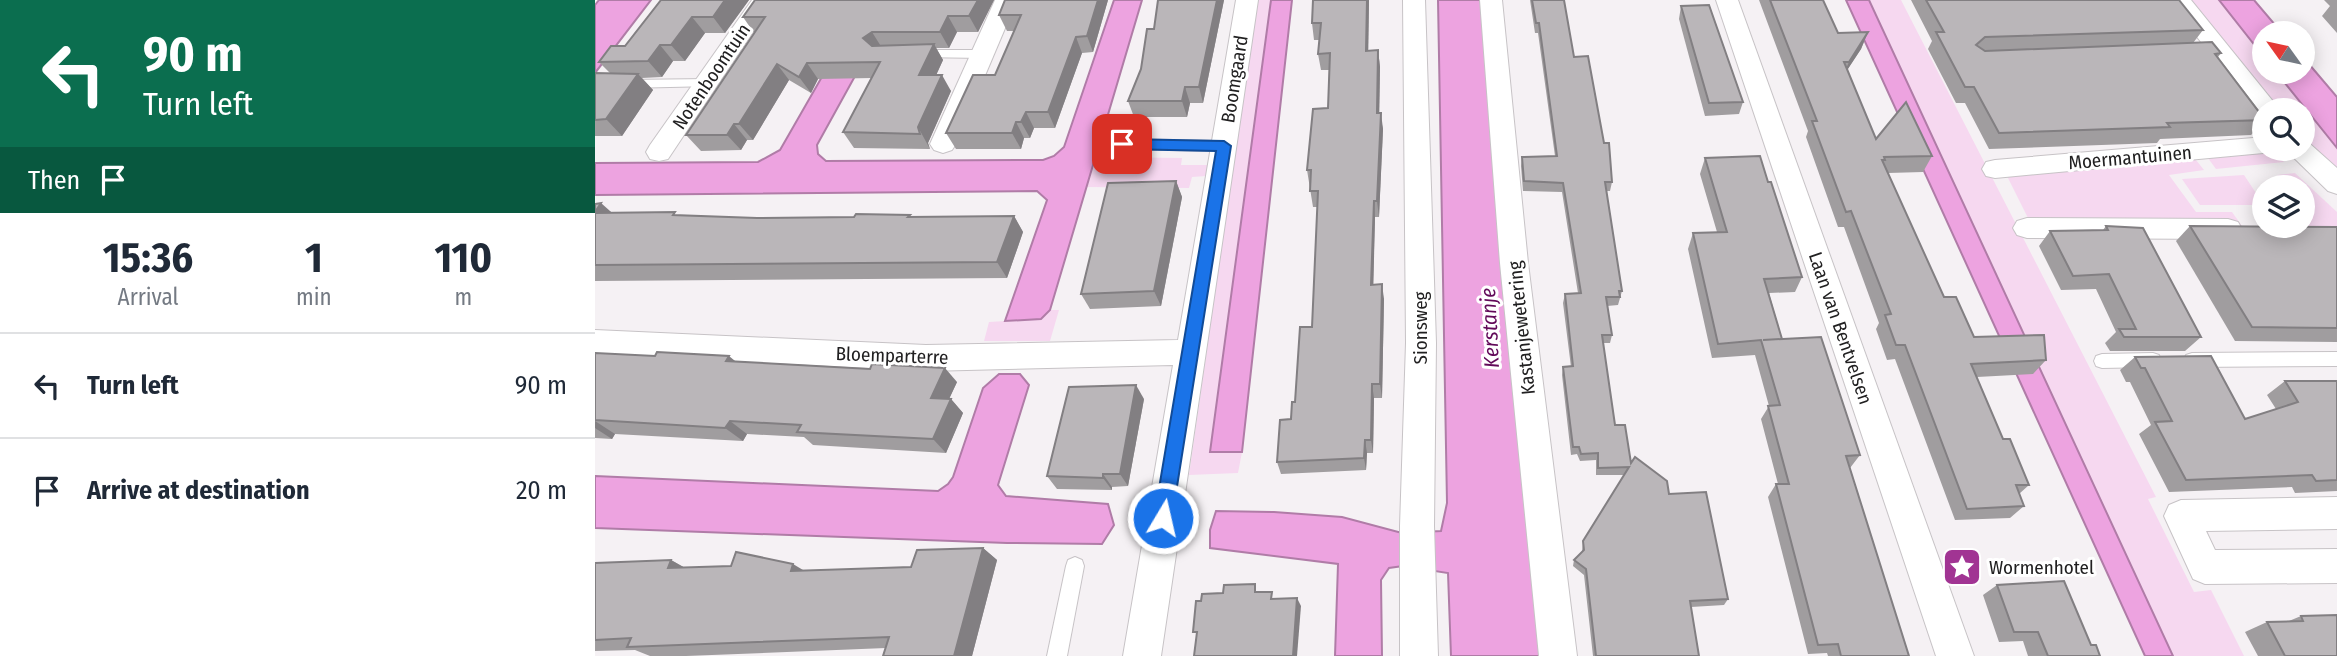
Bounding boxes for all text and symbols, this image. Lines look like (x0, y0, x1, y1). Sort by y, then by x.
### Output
street label: Notenboomtuin (668, 19, 755, 133)
north arrow (2252, 21, 2315, 84)
map controls (2252, 21, 2315, 238)
text: 90 m (143, 25, 243, 84)
icon: left (28, 28, 119, 119)
street label: Boomgaard (1216, 34, 1253, 125)
text: Turn left (143, 85, 253, 123)
button: search (2252, 98, 2315, 161)
pin (1092, 114, 1152, 174)
icon: arrive (1103, 125, 1141, 163)
street label: Moermantuinen (2067, 141, 2193, 174)
icon: arrive (94, 161, 132, 199)
text: Then (28, 165, 80, 196)
button: layers (2252, 175, 2315, 238)
text: 15:36 (103, 233, 193, 283)
text: 1 (305, 233, 323, 283)
text: 110 (434, 233, 492, 283)
street label: Laan van Bentvelsen (1804, 249, 1877, 407)
street label: Kastanjewetering (1503, 260, 1540, 396)
text: Arrival (118, 283, 179, 311)
text: min (296, 283, 332, 311)
text: m (454, 283, 472, 311)
water label: Kerstanje (1475, 287, 1505, 369)
street label: Sionsweg (1409, 291, 1432, 364)
street label: Bloemparterre (835, 342, 949, 369)
icon: left (28, 367, 66, 405)
text: Turn left (87, 370, 179, 401)
text: 90 m (515, 370, 567, 401)
icon: arrive (28, 472, 66, 510)
text: Arrive at destination (87, 475, 310, 506)
text: 20 m (516, 475, 567, 506)
position arrow (1126, 481, 1200, 555)
place icon: Wormenhotel (1941, 546, 1983, 588)
place label: Wormenhotel (1989, 556, 2094, 579)

